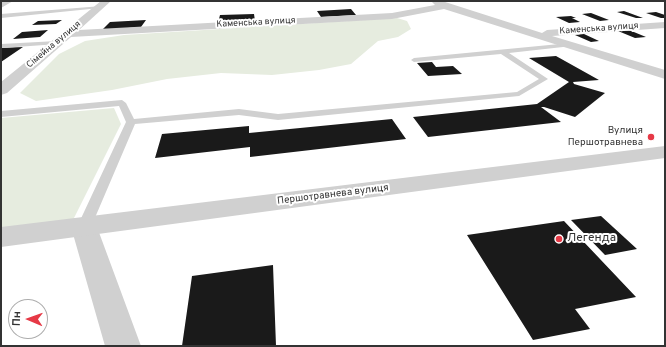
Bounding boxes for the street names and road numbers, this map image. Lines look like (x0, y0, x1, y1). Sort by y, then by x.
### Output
street label: Каменська вулиця (216, 16, 296, 30)
street label: Сімейна вулиця (25, 19, 83, 71)
street label: Каменська вулиця (559, 21, 639, 37)
street label: Першотравнева вулиця (277, 182, 389, 208)

